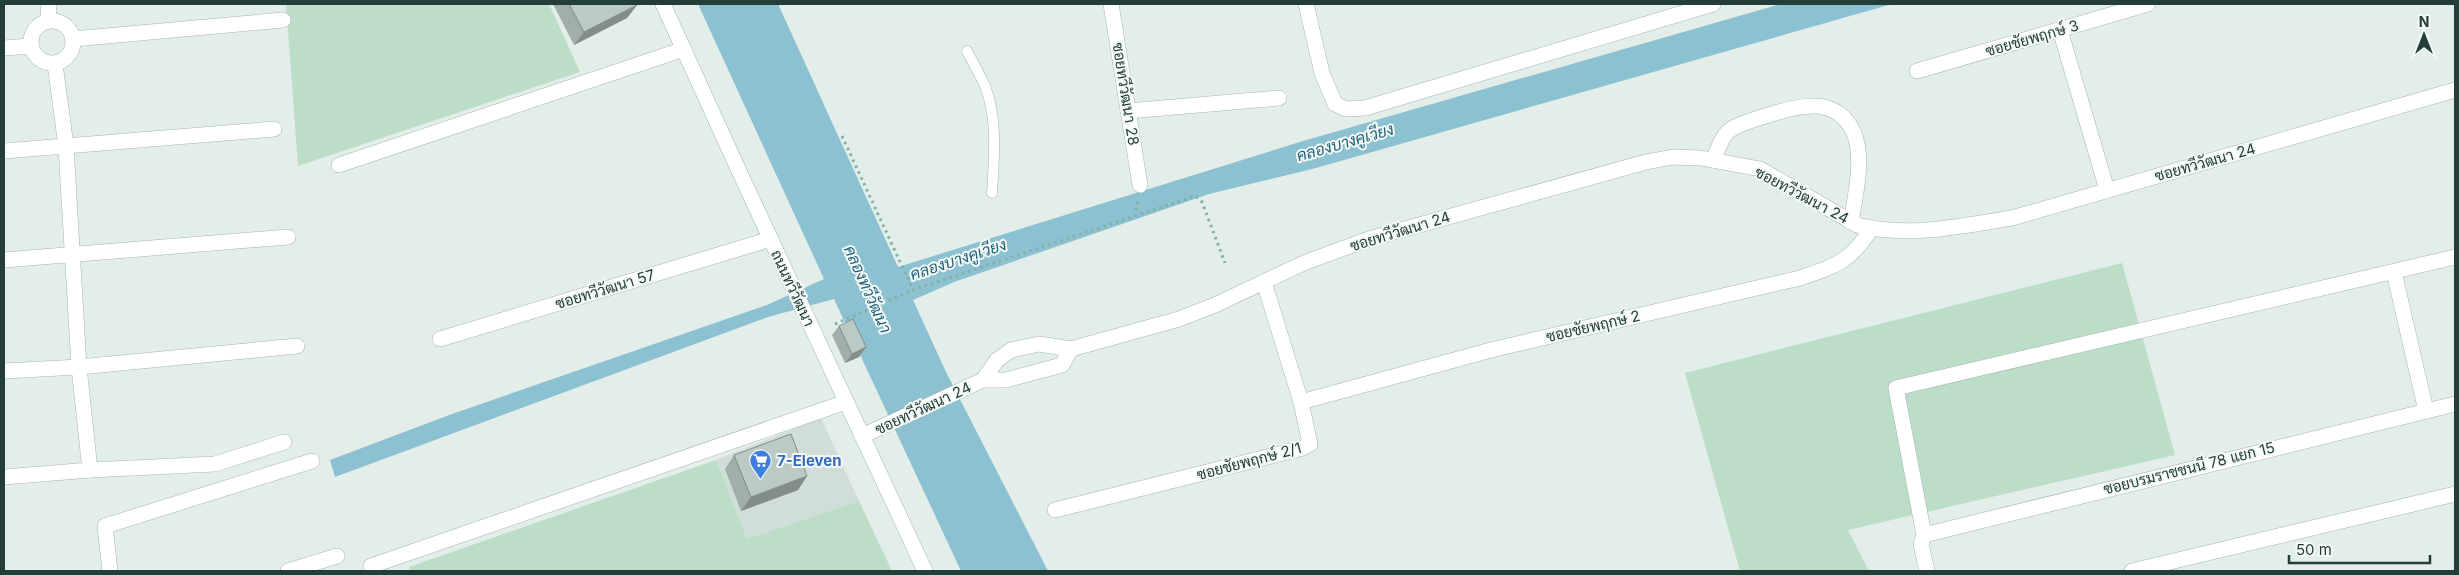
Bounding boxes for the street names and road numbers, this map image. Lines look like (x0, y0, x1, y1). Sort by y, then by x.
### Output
street label: ซอยชัยพฤกษ์ 3 (1983, 16, 2081, 60)
street label: ซอยทวีวัฒนา 28 (1108, 41, 1144, 147)
street label: ซอยทวีวัฒนา 24 (2152, 139, 2258, 185)
street label: ซอยทวีวัฒนา 24 (1752, 162, 1852, 228)
street label: ซอยทวีวัฒนา 24 (1348, 207, 1452, 255)
street label: ถนนทวีวัฒนา (767, 247, 819, 329)
street label: ซอยทวีวัฒนา 57 (553, 265, 657, 313)
street label: ซอยชัยพฤกษ์ 2 (1544, 306, 1642, 346)
street label: ซอยทวีวัฒนา 24 (872, 377, 974, 439)
street label: ซอยชัยพฤกษ์ 2/1 (1195, 438, 1303, 484)
street label: ซอยบรมราชชนนี 78 แยก 15 (2101, 438, 2277, 498)

